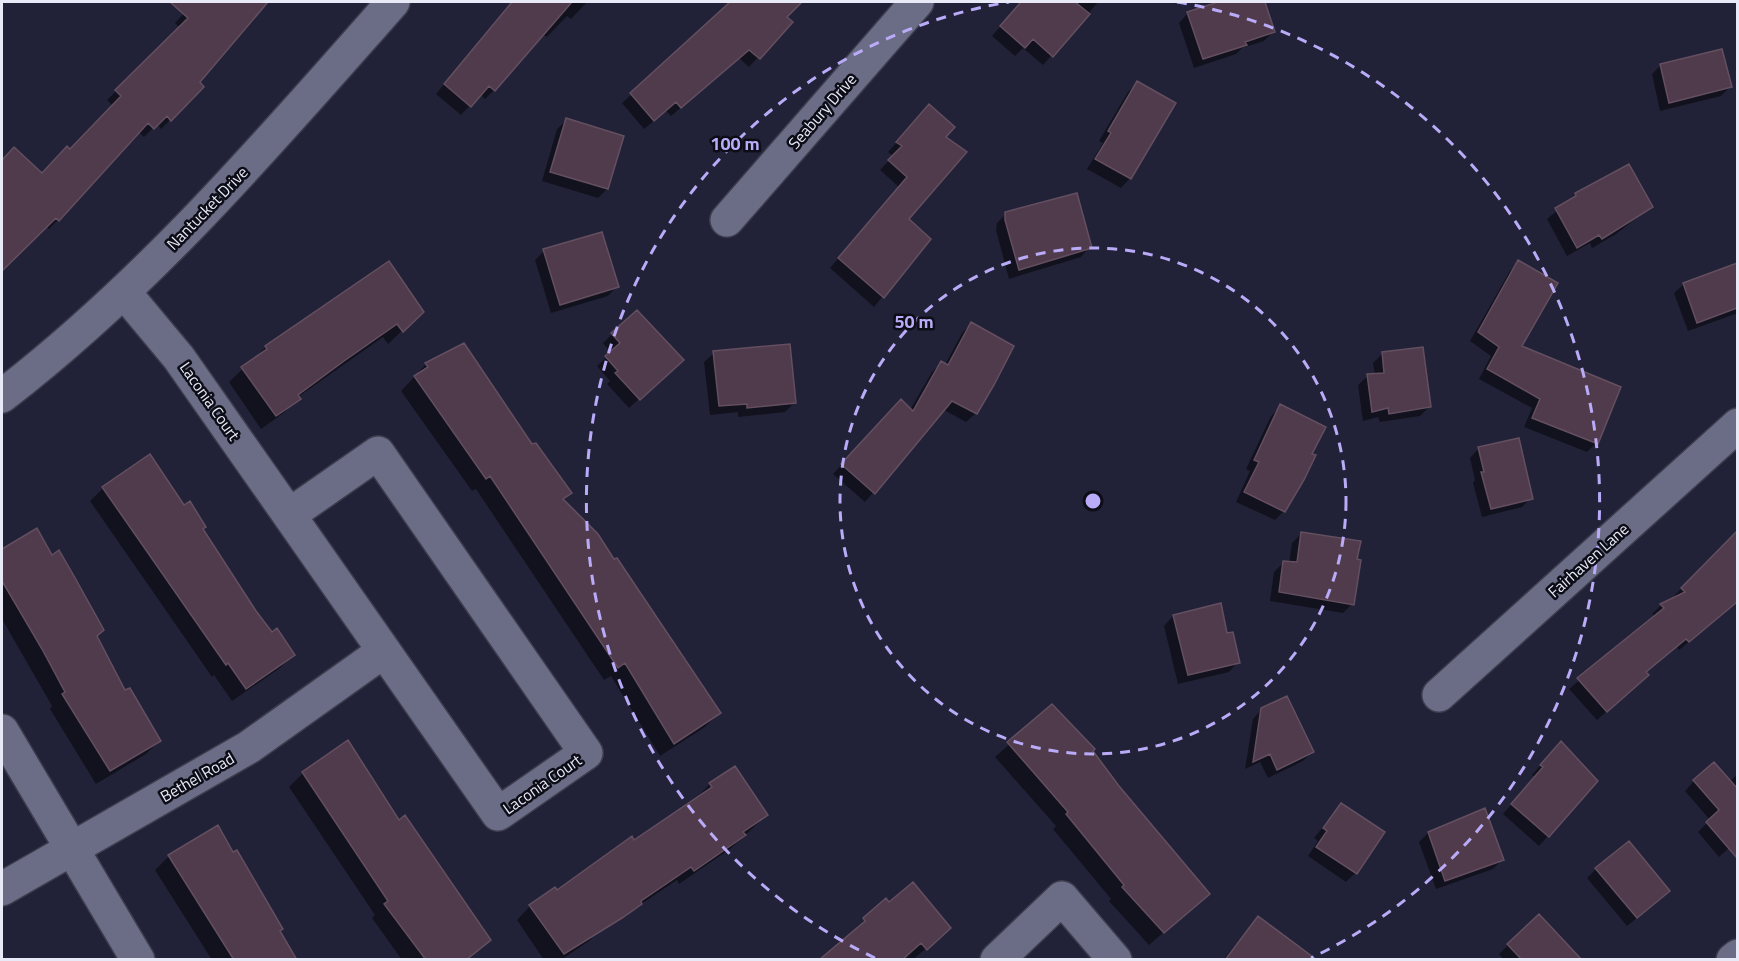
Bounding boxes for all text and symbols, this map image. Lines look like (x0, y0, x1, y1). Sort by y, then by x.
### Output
street label: Seabury Drive (782, 68, 862, 154)
text: 100 m (710, 130, 760, 157)
street label: Nantucket Drive (161, 161, 253, 255)
text: 50 m (894, 308, 934, 335)
street label: Laconia Court (174, 357, 246, 446)
centre of rings (1083, 491, 1103, 511)
street label: Fairhaven Lane (1542, 517, 1634, 603)
street label: Bethel Road (155, 746, 239, 808)
street label: Laconia Court (498, 748, 587, 820)

